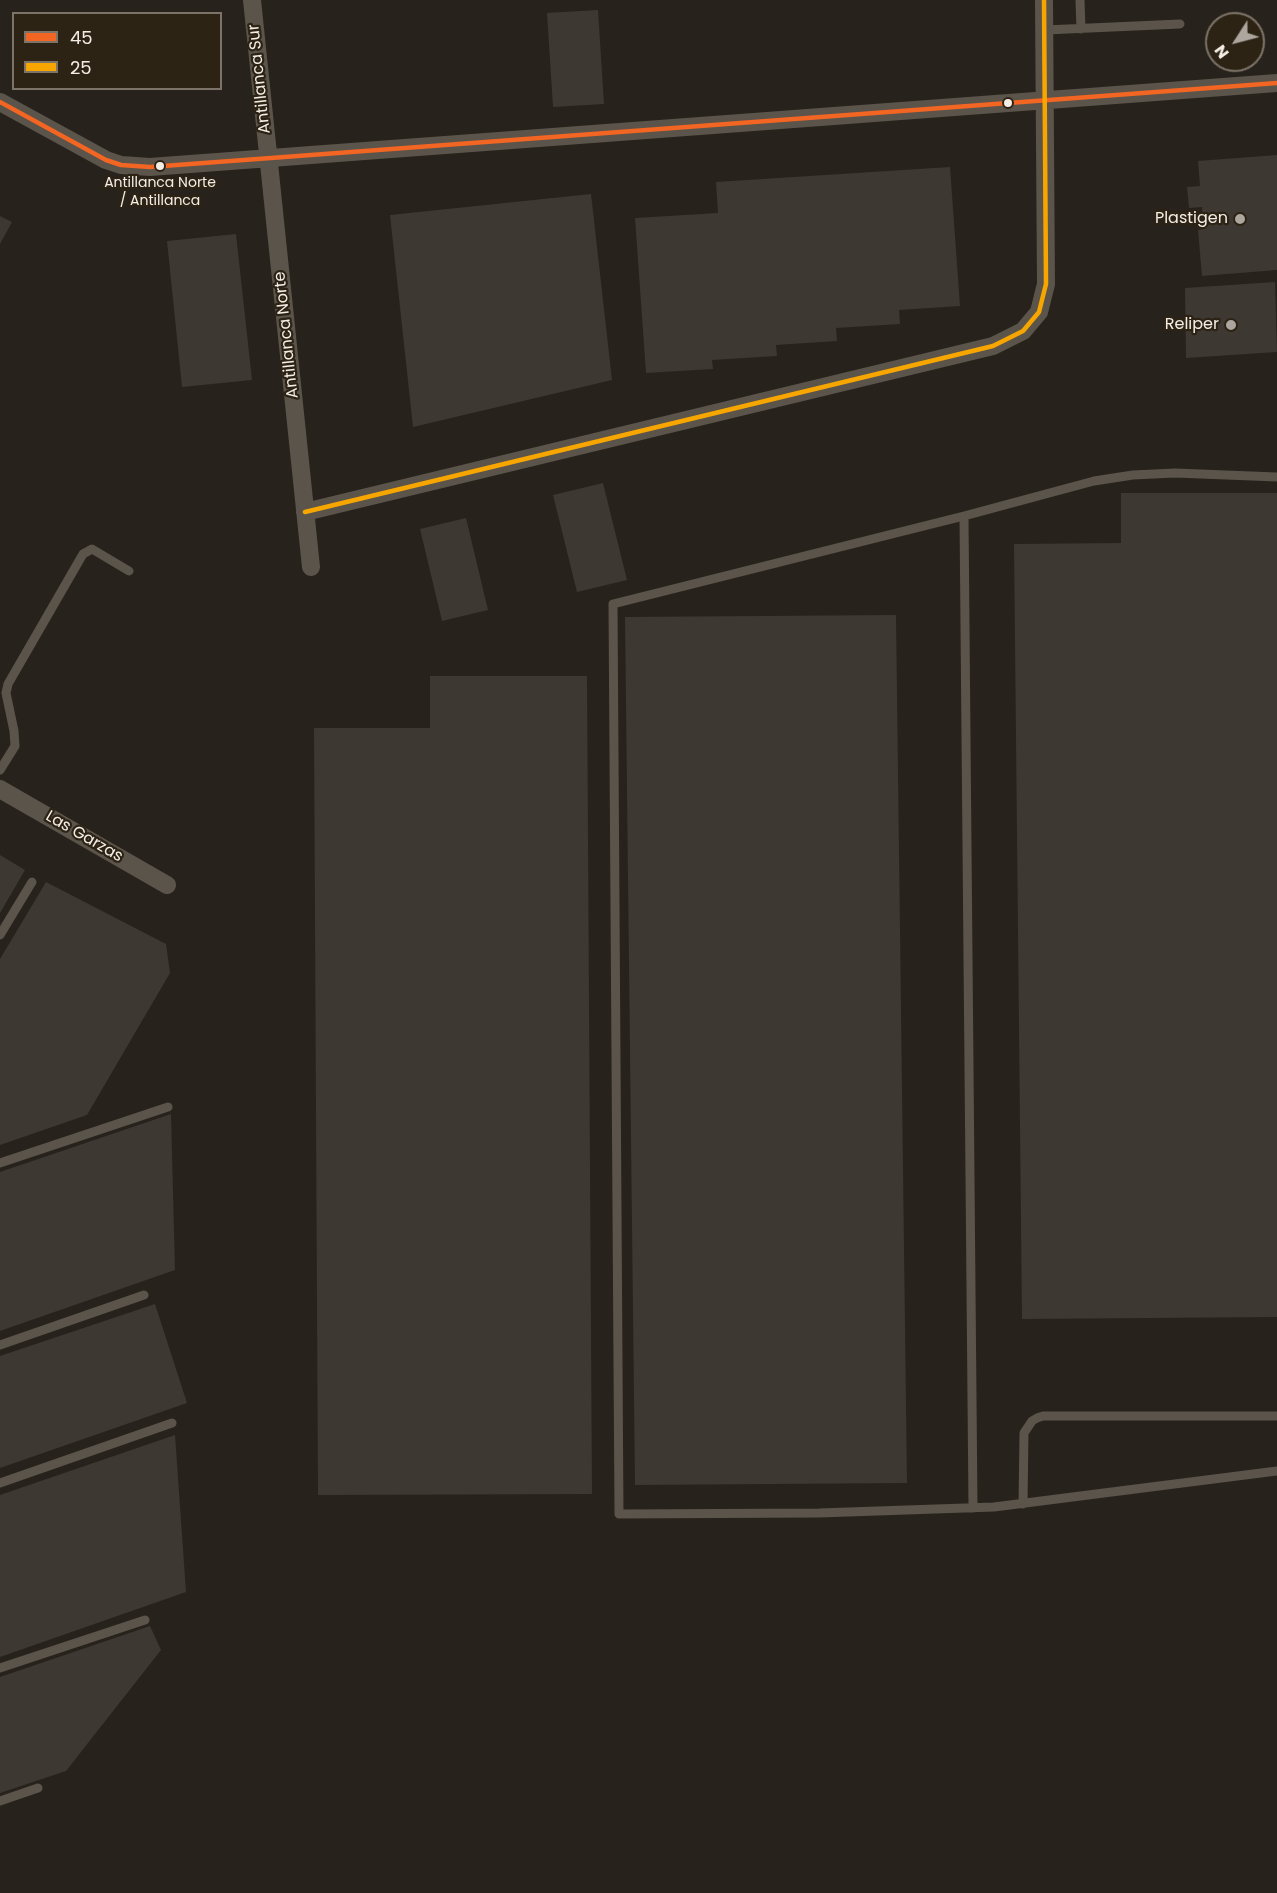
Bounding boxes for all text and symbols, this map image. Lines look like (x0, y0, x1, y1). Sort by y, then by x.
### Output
legend (12, 12, 222, 90)
north arrow (1205, 12, 1265, 72)
street label: Antillanca Sur (245, 23, 275, 135)
text: 45 (70, 25, 93, 50)
text: N (1209, 40, 1235, 63)
text: 25 (70, 55, 92, 80)
unlabelled marker (1002, 97, 1014, 109)
marker: Antillanca Norte / Antillanca (154, 160, 166, 172)
place label: Antillanca Norte / Antillanca (104, 175, 216, 208)
place label: Plastigen (1155, 209, 1228, 229)
marker: Plastigen (1233, 212, 1247, 226)
street label: Antillanca Norte (271, 270, 303, 400)
place label: Reliper (1165, 315, 1219, 335)
marker: Reliper (1224, 318, 1238, 332)
street label: Las Garzas (42, 807, 126, 867)

